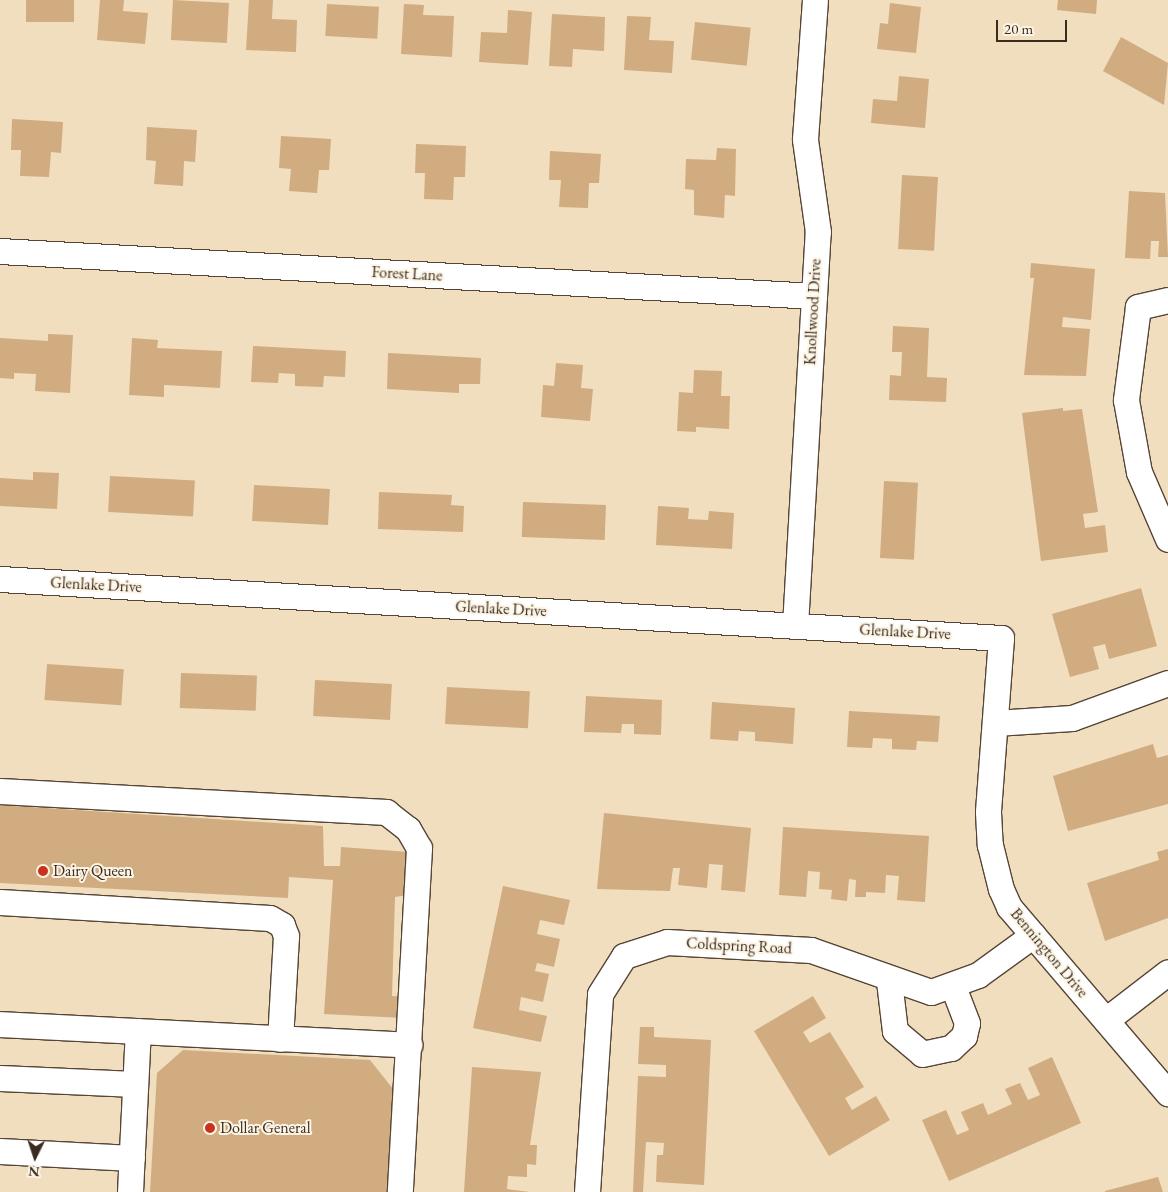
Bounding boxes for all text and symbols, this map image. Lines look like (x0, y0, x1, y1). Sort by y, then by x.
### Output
scale bar (998, 10, 1069, 42)
text: 20 m (1004, 19, 1033, 38)
street label: Knollwood Drive (801, 258, 825, 366)
street label: Forest Lane (371, 263, 443, 285)
street label: Glenlake Drive (50, 573, 142, 597)
street label: Glenlake Drive (455, 597, 547, 621)
street label: Glenlake Drive (859, 620, 951, 644)
place label: Dairy Queen (53, 861, 132, 881)
marker: Dairy Queen (37, 865, 49, 877)
street label: Bennington Drive (1006, 904, 1092, 1002)
street label: Coldspring Road (686, 934, 792, 958)
place label: Dollar General (220, 1118, 311, 1138)
marker: Dollar General (204, 1122, 216, 1134)
north arrow (10, 1132, 60, 1182)
text: N (28, 1163, 40, 1181)

